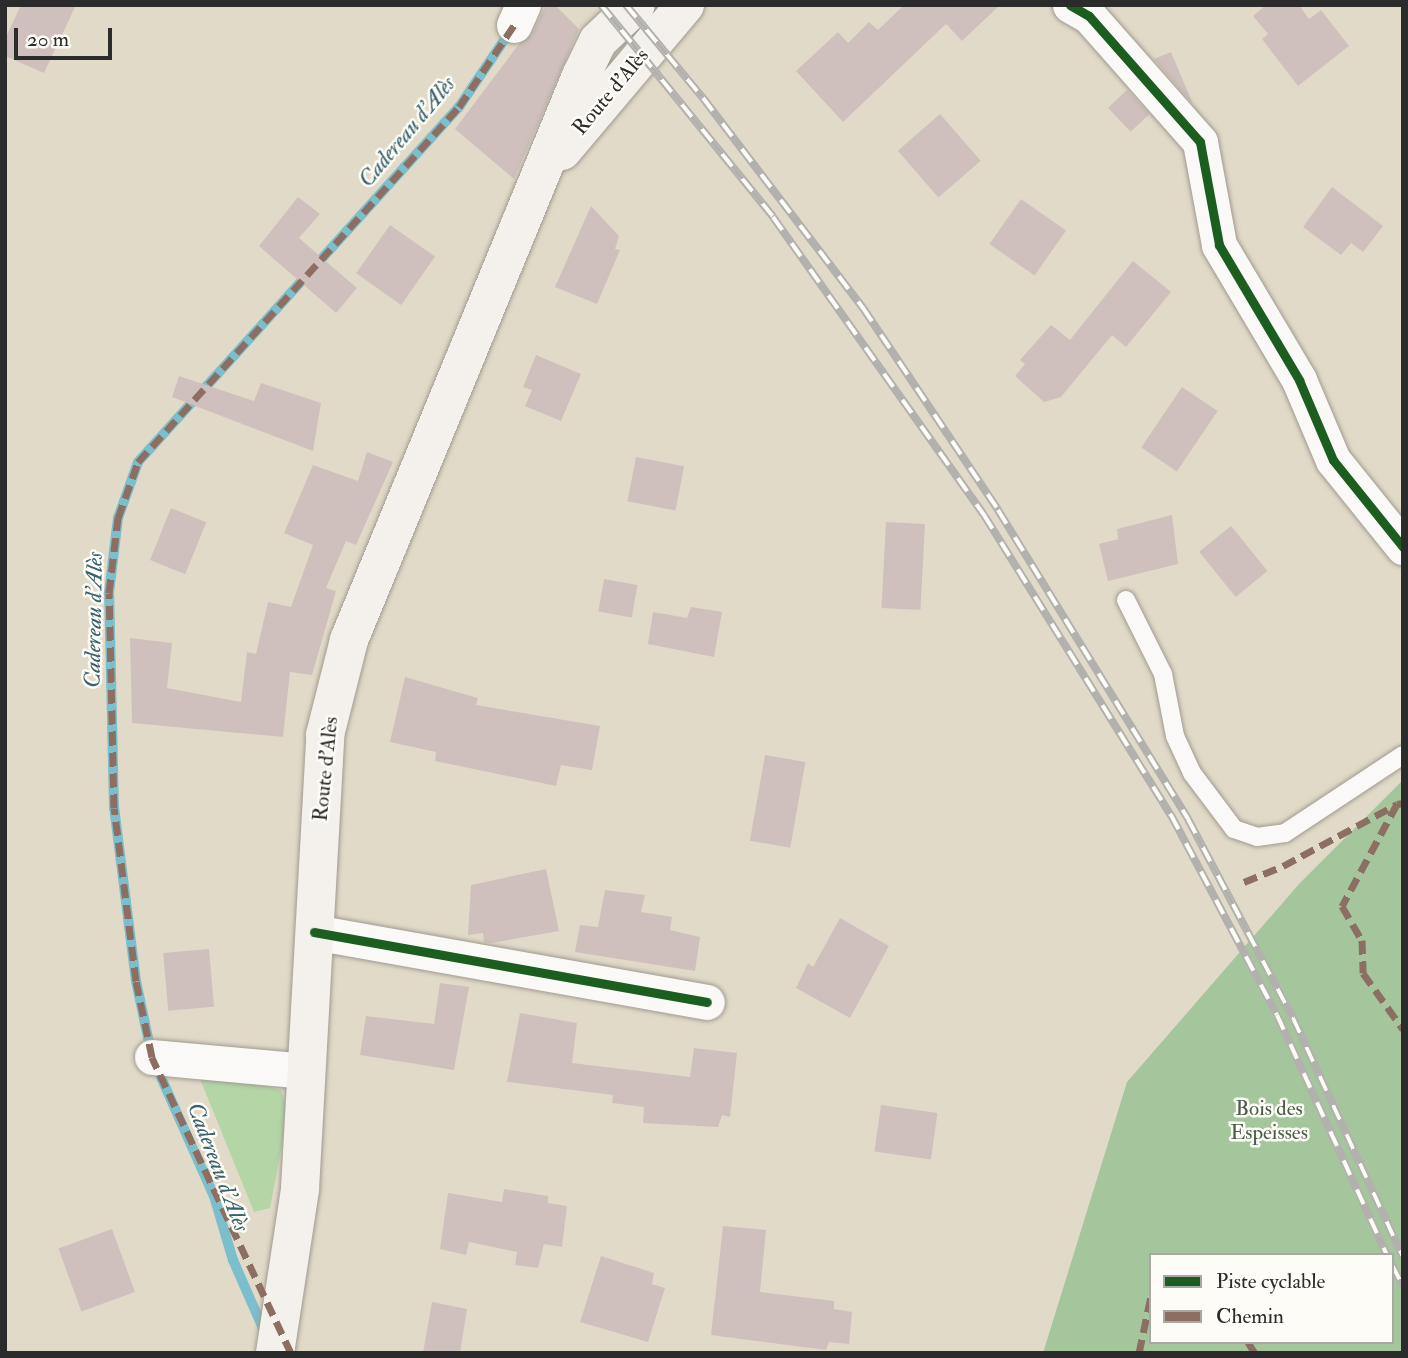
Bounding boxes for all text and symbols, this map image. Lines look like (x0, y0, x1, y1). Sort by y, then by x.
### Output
scale bar (18, 14, 116, 58)
text: 20 m (27, 26, 69, 53)
street label: Route d'Alès (568, 44, 654, 140)
water label: Cadereau d'Alès (353, 71, 461, 193)
water label: Cadereau d'Alès (79, 552, 109, 688)
street label: Route d'Alès (308, 715, 344, 823)
park label: Bois des Espeisses (1230, 1096, 1308, 1146)
water label: Cadereau d'Alès (181, 1099, 255, 1235)
legend (1149, 1253, 1394, 1344)
text: Piste cyclable (1216, 1268, 1325, 1295)
text: Chemin (1216, 1303, 1284, 1330)

